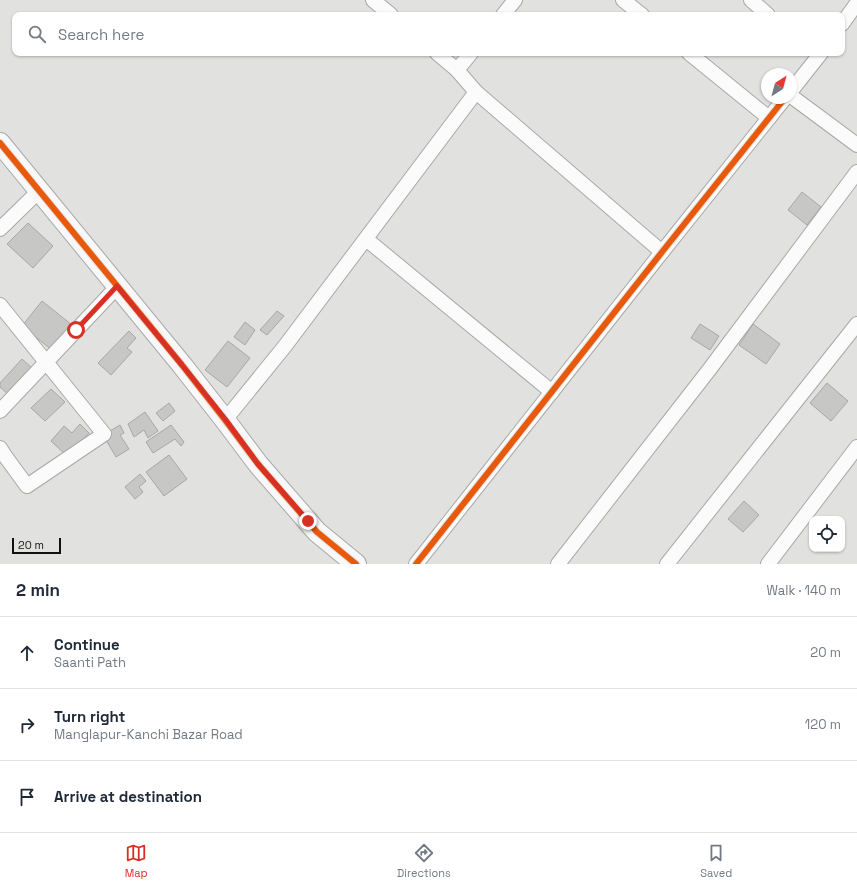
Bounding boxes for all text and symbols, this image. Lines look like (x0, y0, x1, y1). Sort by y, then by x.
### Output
search box (12, 12, 845, 56)
icon: search (26, 23, 48, 45)
text: Search here (58, 25, 144, 44)
north arrow (761, 68, 797, 104)
route start (67, 321, 85, 339)
route end (299, 512, 317, 530)
map controls (809, 516, 845, 552)
button: locate (809, 516, 845, 552)
scale bar (12, 536, 61, 555)
text: 20 m (18, 538, 44, 552)
text: 2 min (16, 579, 60, 601)
text: Walk · 140 m (767, 582, 841, 599)
text: Continue (54, 635, 120, 654)
icon: ahead (16, 642, 38, 664)
text: 20 m (810, 644, 841, 661)
text: Saanti Path (54, 654, 126, 671)
text: Turn right (54, 707, 125, 726)
icon: right (16, 714, 38, 736)
text: 120 m (805, 716, 841, 733)
text: Manglapur-Kanchi Bazar Road (54, 726, 243, 743)
icon: arrive (16, 786, 38, 808)
text: Arrive at destination (54, 787, 202, 806)
tab: Map (125, 842, 148, 880)
tab: Directions (397, 842, 451, 880)
tab: Saved (700, 842, 732, 880)

